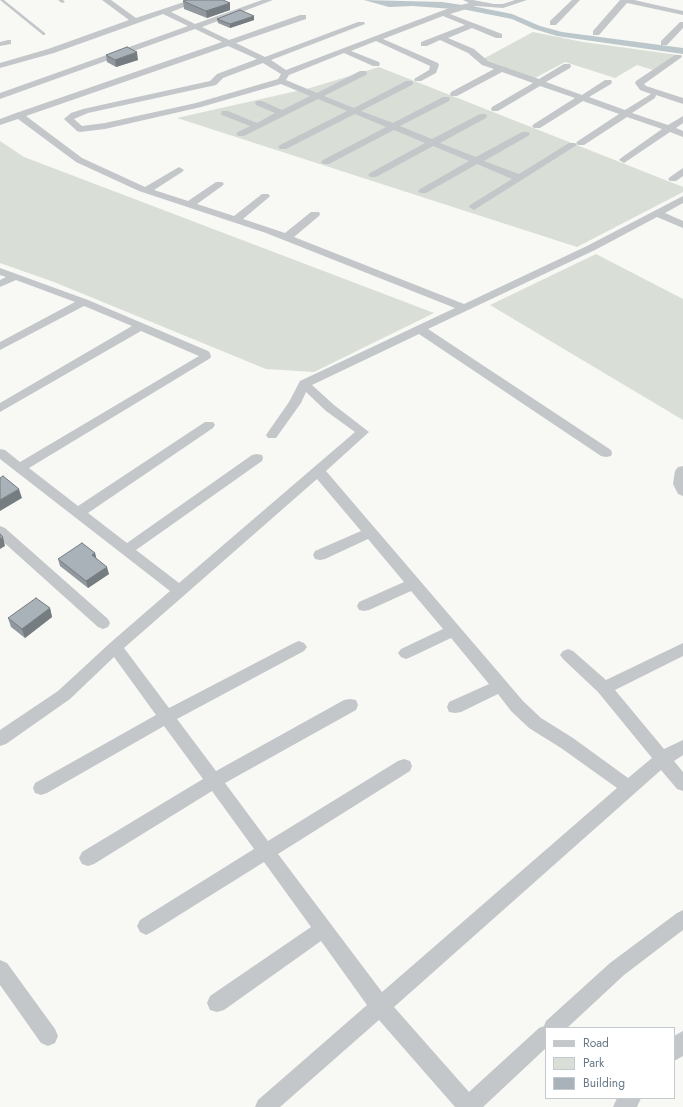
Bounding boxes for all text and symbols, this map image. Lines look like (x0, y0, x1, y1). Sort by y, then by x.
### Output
legend (545, 1027, 675, 1099)
text: Road (583, 1034, 609, 1052)
text: Park (583, 1054, 604, 1072)
text: Building (583, 1074, 625, 1092)

